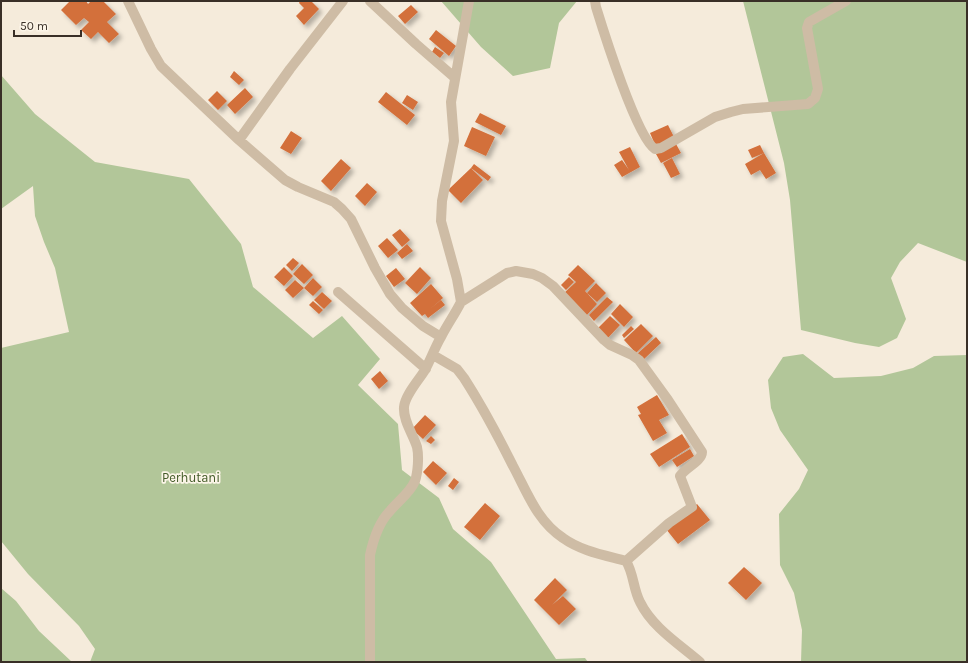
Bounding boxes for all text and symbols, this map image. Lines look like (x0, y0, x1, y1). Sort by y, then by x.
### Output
scale bar (14, 12, 81, 38)
text: 50 m (20, 19, 48, 33)
park label: Perhutani (162, 470, 220, 485)

